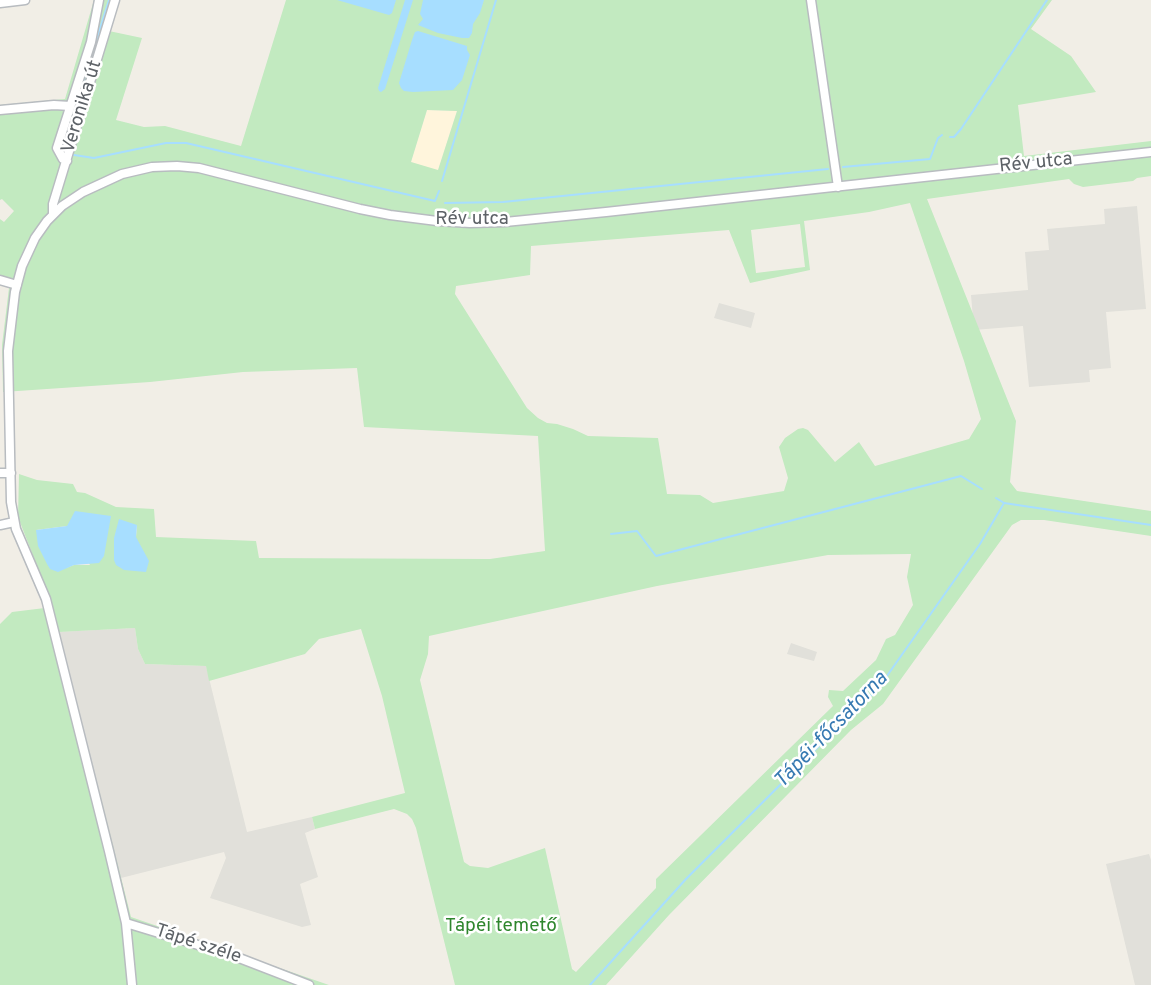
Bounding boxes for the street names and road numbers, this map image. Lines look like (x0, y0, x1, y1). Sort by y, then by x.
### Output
street label: Veronika út (58, 58, 108, 156)
street label: Rév utca (998, 149, 1074, 179)
street label: Rév utca (435, 209, 509, 231)
street label: Tápé széle (152, 920, 244, 970)

